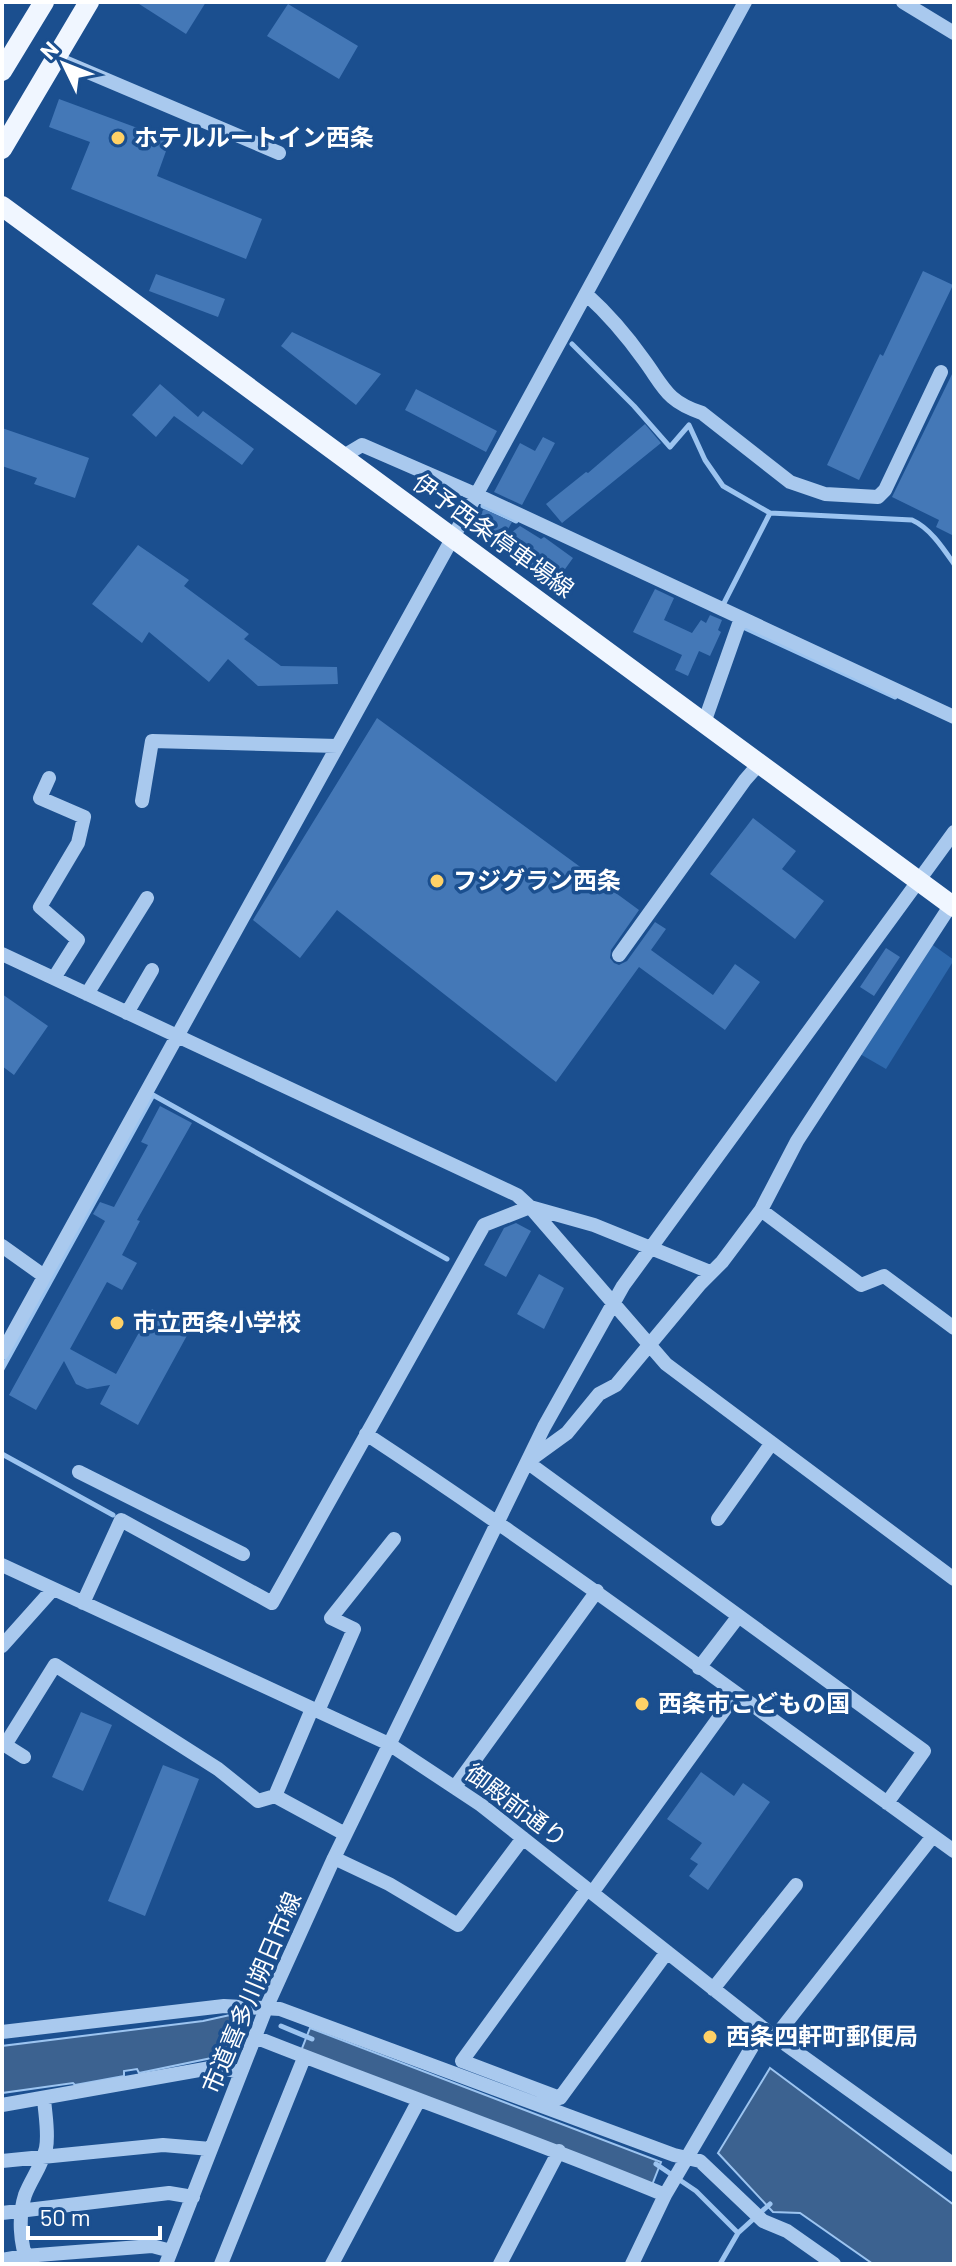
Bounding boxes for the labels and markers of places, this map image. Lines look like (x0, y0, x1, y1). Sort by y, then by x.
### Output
place label: ホテルルートイン西条 (134, 122, 374, 151)
marker: ホテルルートイン西条 (109, 129, 127, 147)
place label: フジグラン西条 (453, 865, 621, 894)
marker: フジグラン西条 (428, 872, 446, 890)
place label: 市立西条小学校 (133, 1307, 301, 1336)
marker: 市立西条小学校 (108, 1314, 126, 1332)
place label: 西条市こどもの国 (658, 1688, 850, 1717)
marker: 西条市こどもの国 (633, 1695, 651, 1713)
place label: 西条四軒町郵便局 (726, 2021, 918, 2050)
marker: 西条四軒町郵便局 (701, 2028, 719, 2046)

